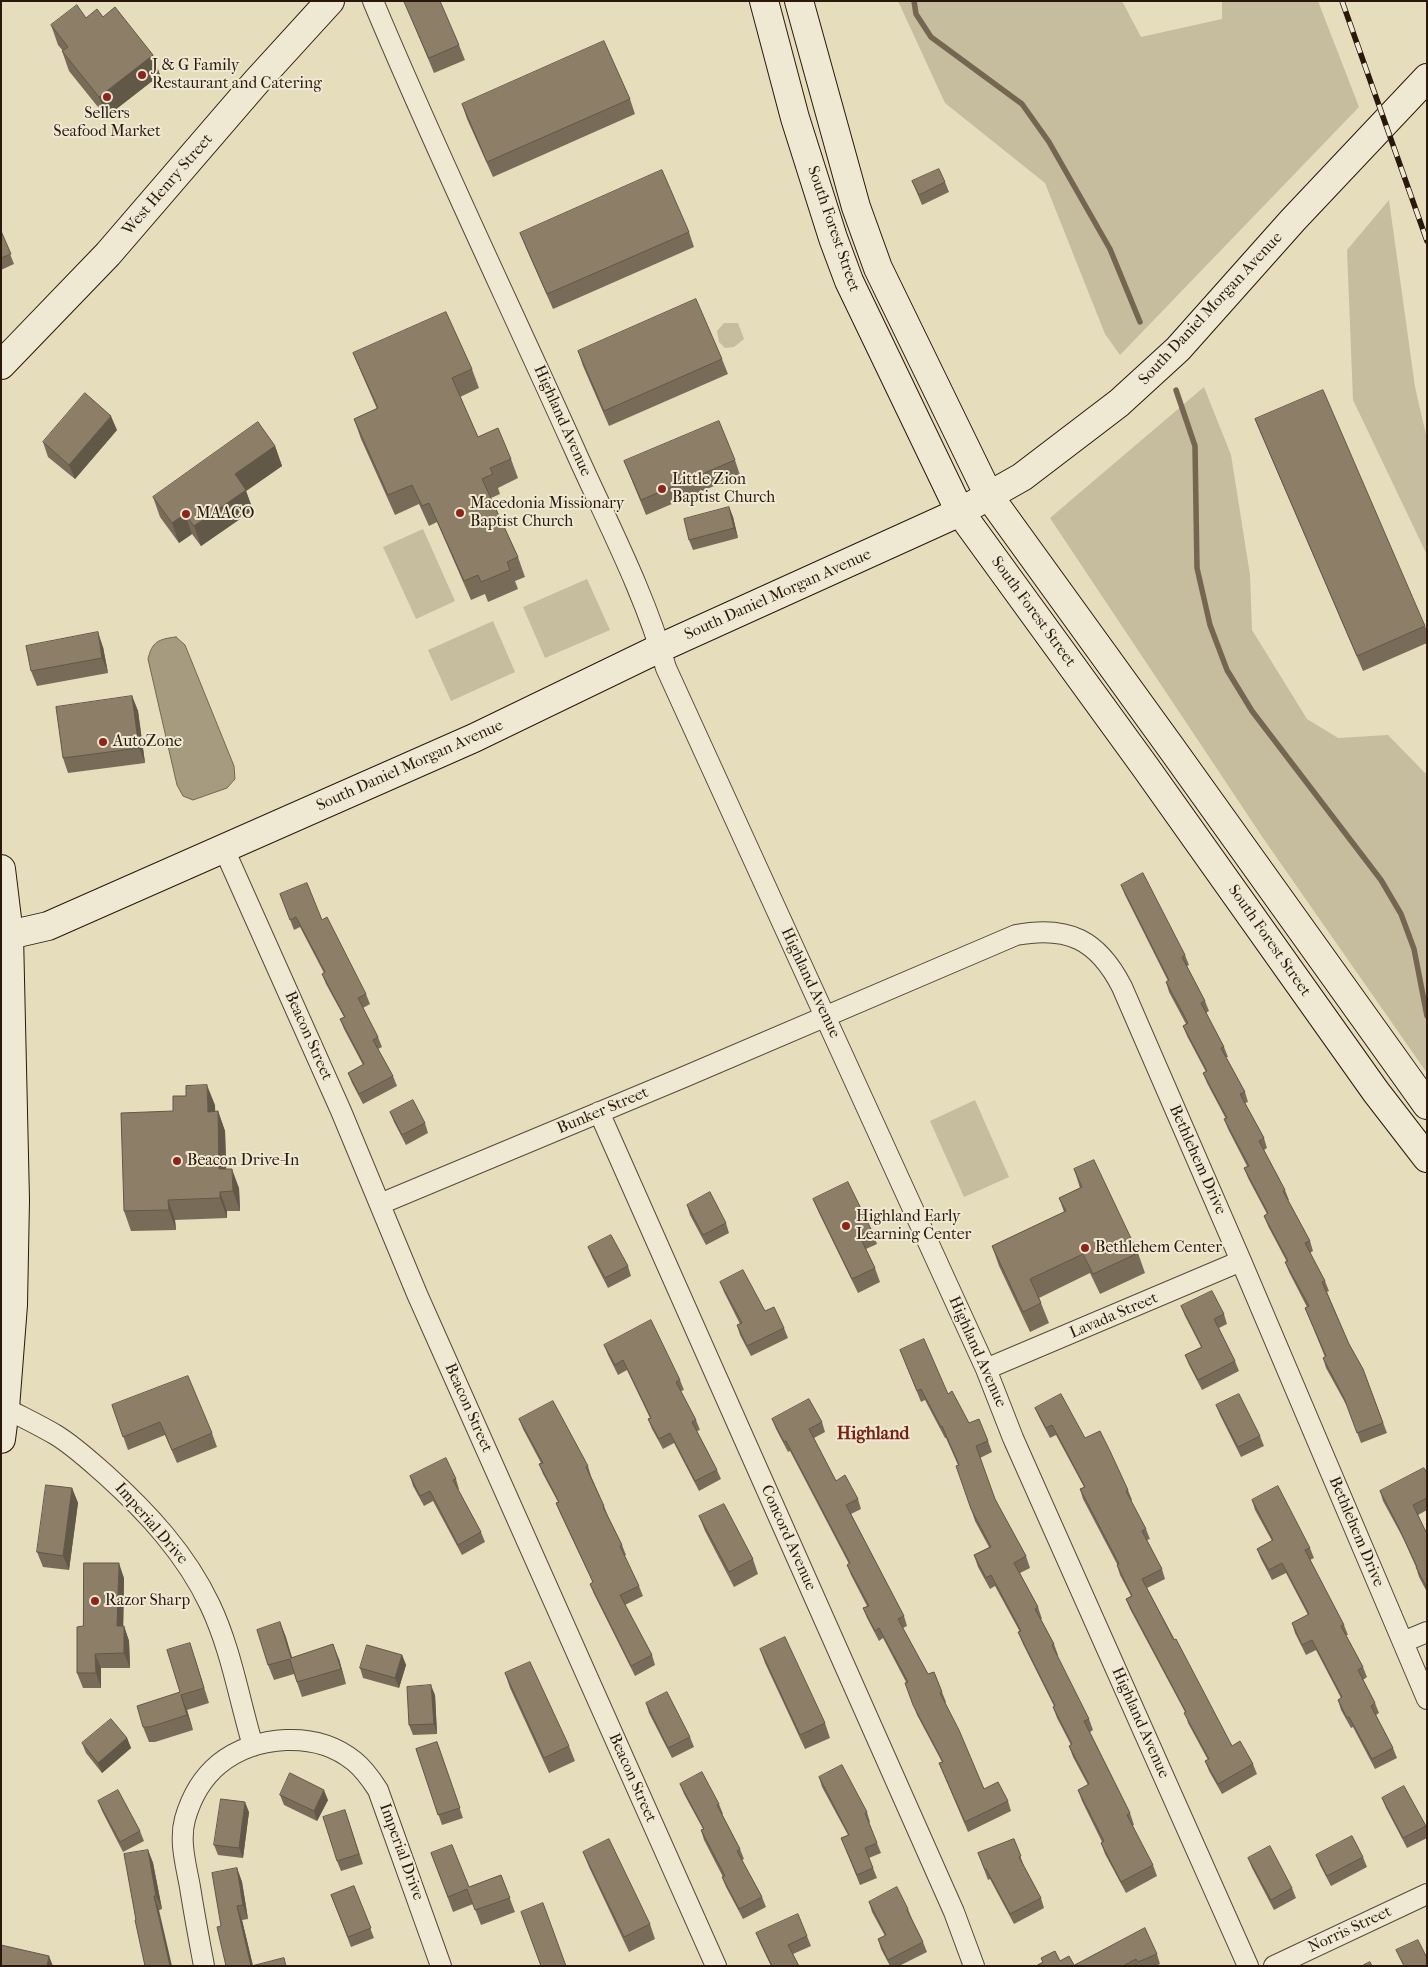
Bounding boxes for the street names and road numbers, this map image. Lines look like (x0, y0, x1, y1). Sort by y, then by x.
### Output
street label: West Henry Street (119, 130, 217, 240)
street label: South Forest Street (802, 164, 864, 294)
street label: South Daniel Morgan Avenue (1135, 229, 1287, 389)
street label: Highland Avenue (529, 362, 595, 480)
street label: South Daniel Morgan Avenue (682, 545, 874, 645)
street label: South Forest Street (987, 553, 1079, 671)
street label: South Daniel Morgan Avenue (314, 716, 506, 816)
street label: South Forest Street (1223, 882, 1315, 1000)
street label: Highland Avenue (776, 925, 844, 1041)
street label: Beacon Street (280, 988, 336, 1084)
street label: Bunker Street (555, 1083, 651, 1139)
street label: Bethlehem Drive (1164, 1102, 1230, 1218)
street label: Lavada Street (1067, 1289, 1161, 1343)
street label: Highland Avenue (944, 1293, 1010, 1411)
street label: Beacon Street (440, 1360, 496, 1456)
street label: Bethlehem Drive (1324, 1474, 1388, 1590)
street label: Imperial Drive (110, 1479, 192, 1569)
street label: Concord Avenue (756, 1482, 820, 1594)
street label: Highland Avenue (1107, 1664, 1173, 1782)
street label: Beacon Street (604, 1730, 660, 1826)
street label: Imperial Drive (375, 1801, 427, 1903)
street label: Norris Street (1305, 1902, 1395, 1958)

